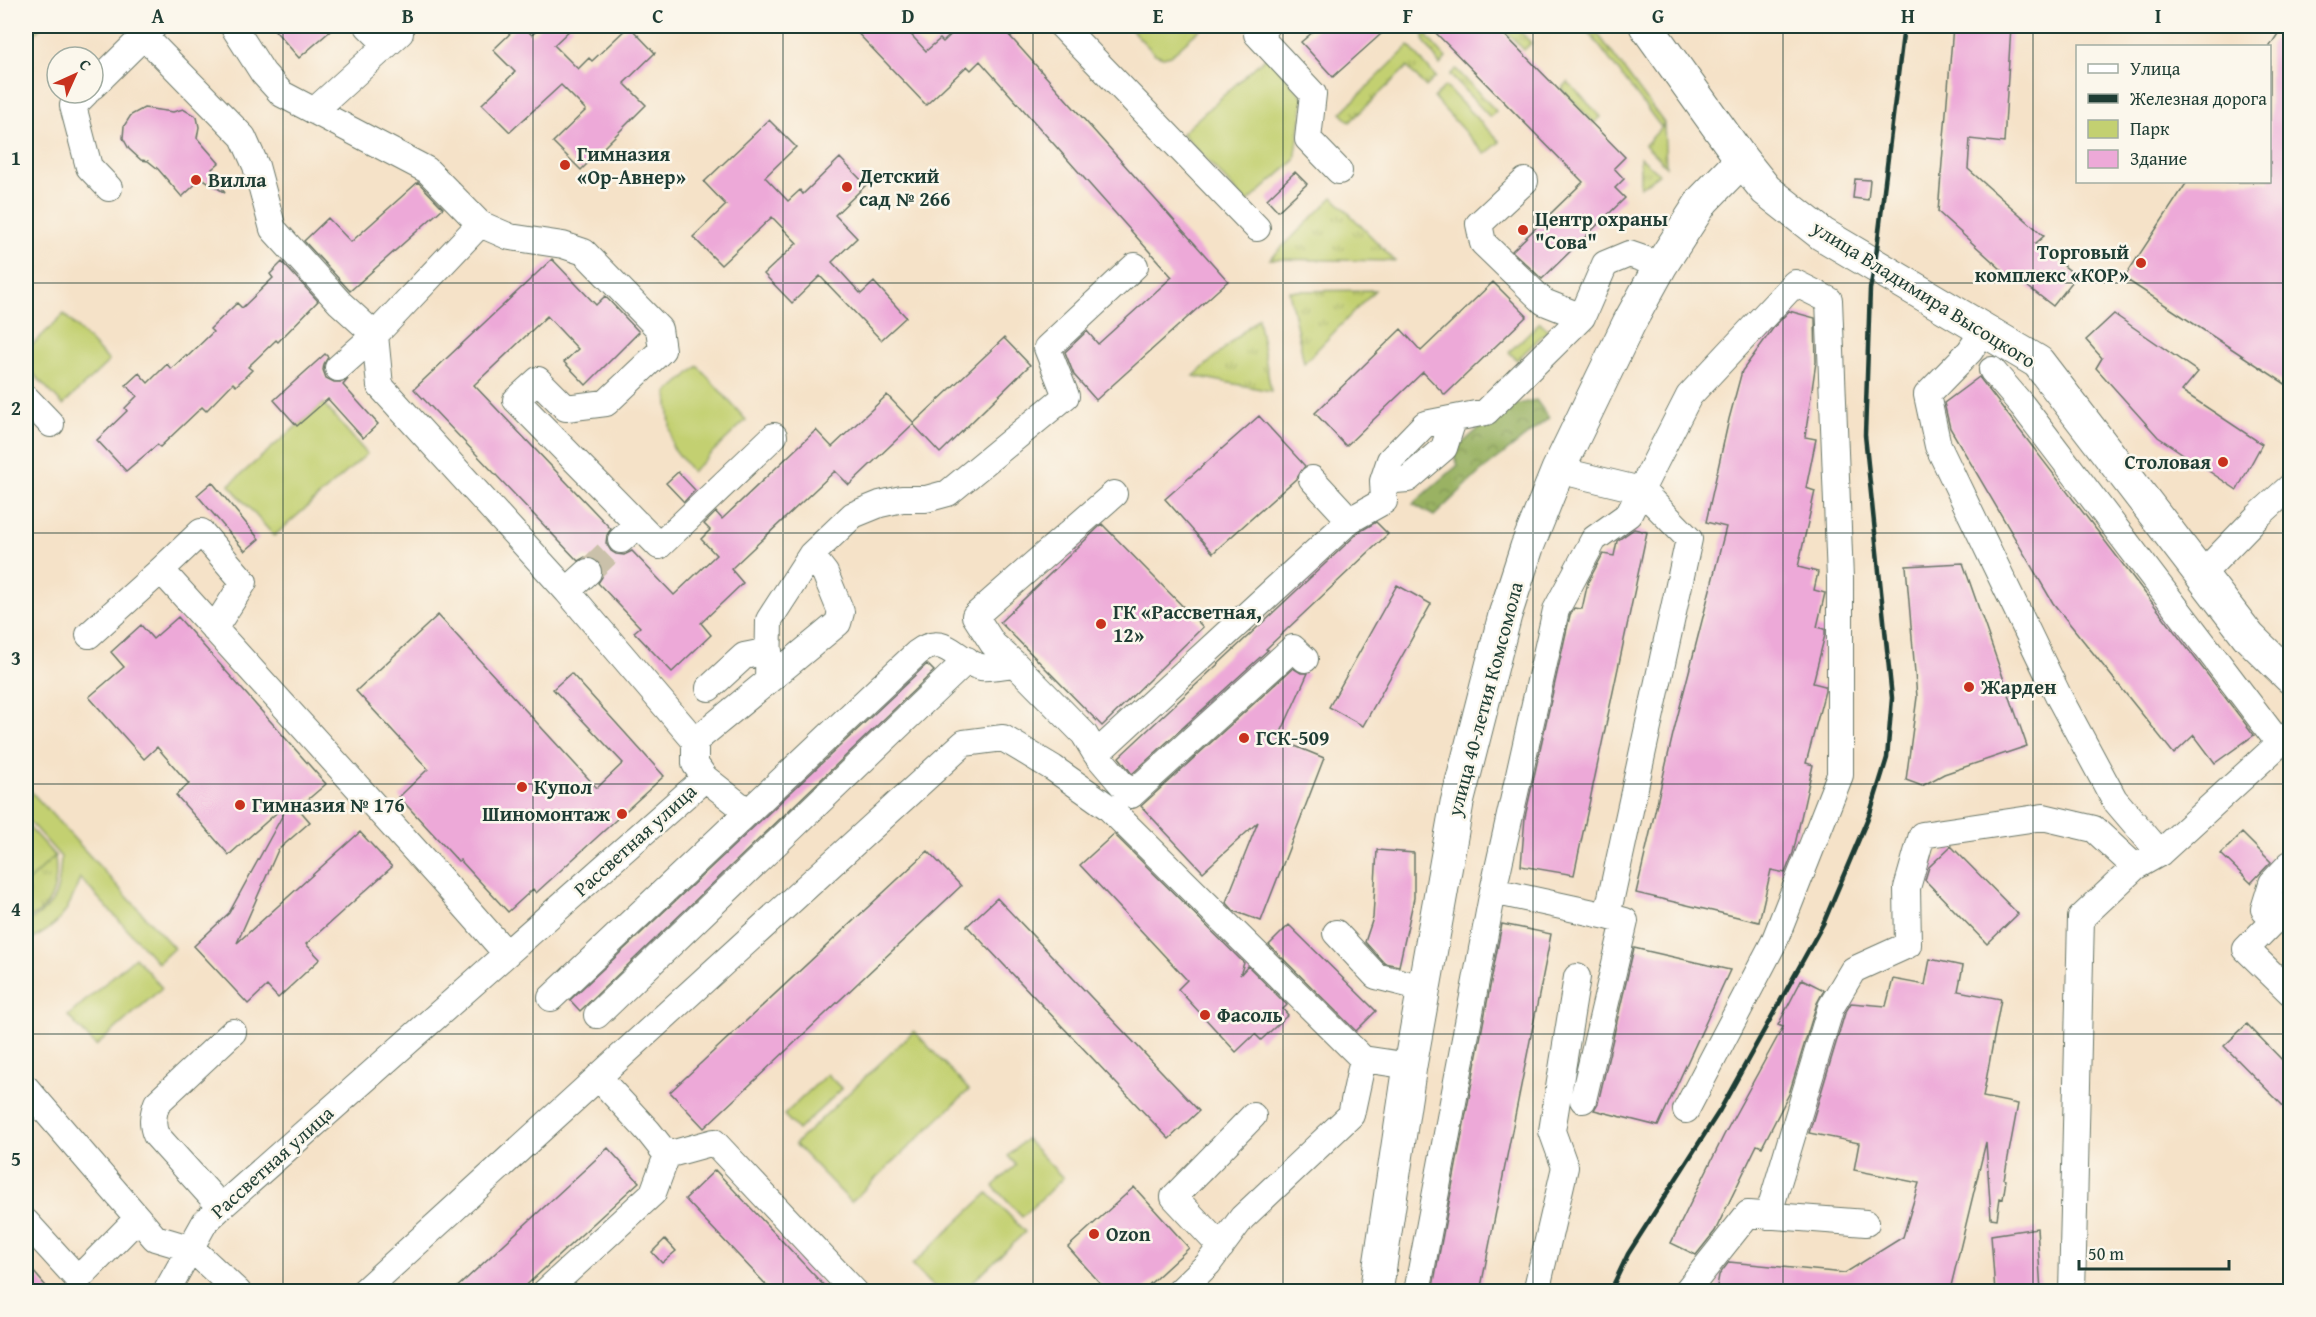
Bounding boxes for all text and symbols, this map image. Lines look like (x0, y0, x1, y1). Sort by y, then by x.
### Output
text: A (152, 1, 165, 30)
text: B (402, 1, 414, 30)
text: C (652, 1, 664, 30)
text: D (901, 1, 915, 30)
text: E (1153, 1, 1164, 30)
text: F (1403, 1, 1413, 30)
text: G (1652, 1, 1664, 30)
text: H (1901, 1, 1915, 30)
text: I (2155, 1, 2161, 30)
north arrow (45, 45, 105, 105)
legend (2076, 45, 2271, 183)
text: С (74, 53, 97, 76)
text: Улица (2130, 55, 2181, 82)
text: Железная дорога (2129, 85, 2267, 112)
text: Парк (2130, 115, 2170, 142)
place label: Гимназия «Ор-Авнер» (577, 139, 686, 191)
text: 1 (11, 143, 21, 172)
text: Здание (2130, 145, 2187, 172)
marker: Гимназия «Ор-Авнер» (558, 158, 572, 172)
place label: Детский сад № 266 (858, 161, 950, 213)
place label: Вилла (208, 165, 267, 194)
marker: Вилла (189, 173, 203, 187)
marker: Детский сад № 266 (840, 180, 854, 194)
place label: Центр охраны "Сова" (1535, 204, 1668, 256)
street label: улица Владимира Высоцкого (1806, 212, 2042, 375)
marker: Центр охраны "Сова" (1516, 223, 1530, 237)
place label: Торговый комплекс «КОР» (1975, 237, 2129, 289)
marker: Торговый комплекс «КОР» (2134, 256, 2148, 270)
text: 2 (11, 393, 21, 422)
place label: Столовая (2125, 447, 2211, 476)
marker: Столовая (2216, 455, 2230, 469)
street label: улица 40-летия Комсомола (1439, 578, 1530, 820)
place label: ГК «Рассветная, 12» (1113, 597, 1262, 649)
marker: ГК «Рассветная, 12» (1094, 617, 1108, 631)
text: 3 (11, 643, 21, 672)
place label: Жарден (1980, 672, 2056, 701)
marker: Жарден (1962, 680, 1976, 694)
place label: ГСК-509 (1256, 723, 1329, 752)
marker: ГСК-509 (1237, 731, 1251, 745)
place label: Купол (534, 772, 592, 801)
street label: Рассветная улица (567, 776, 703, 903)
marker: Купол (515, 780, 529, 794)
place label: Гимназия № 176 (252, 790, 405, 819)
marker: Гимназия № 176 (233, 798, 247, 812)
place label: Шиномонтаж (482, 799, 610, 828)
marker: Шиномонтаж (615, 807, 629, 821)
text: 4 (11, 894, 21, 923)
place label: Фасоль (1217, 1000, 1283, 1029)
marker: Фасоль (1198, 1008, 1212, 1022)
street label: Рассветная улица (204, 1098, 340, 1225)
text: 5 (11, 1144, 21, 1173)
place label: Ozon (1106, 1219, 1151, 1248)
marker: Ozon (1087, 1227, 1101, 1241)
scale bar (2079, 1233, 2229, 1271)
text: 50 m (2088, 1240, 2124, 1267)

